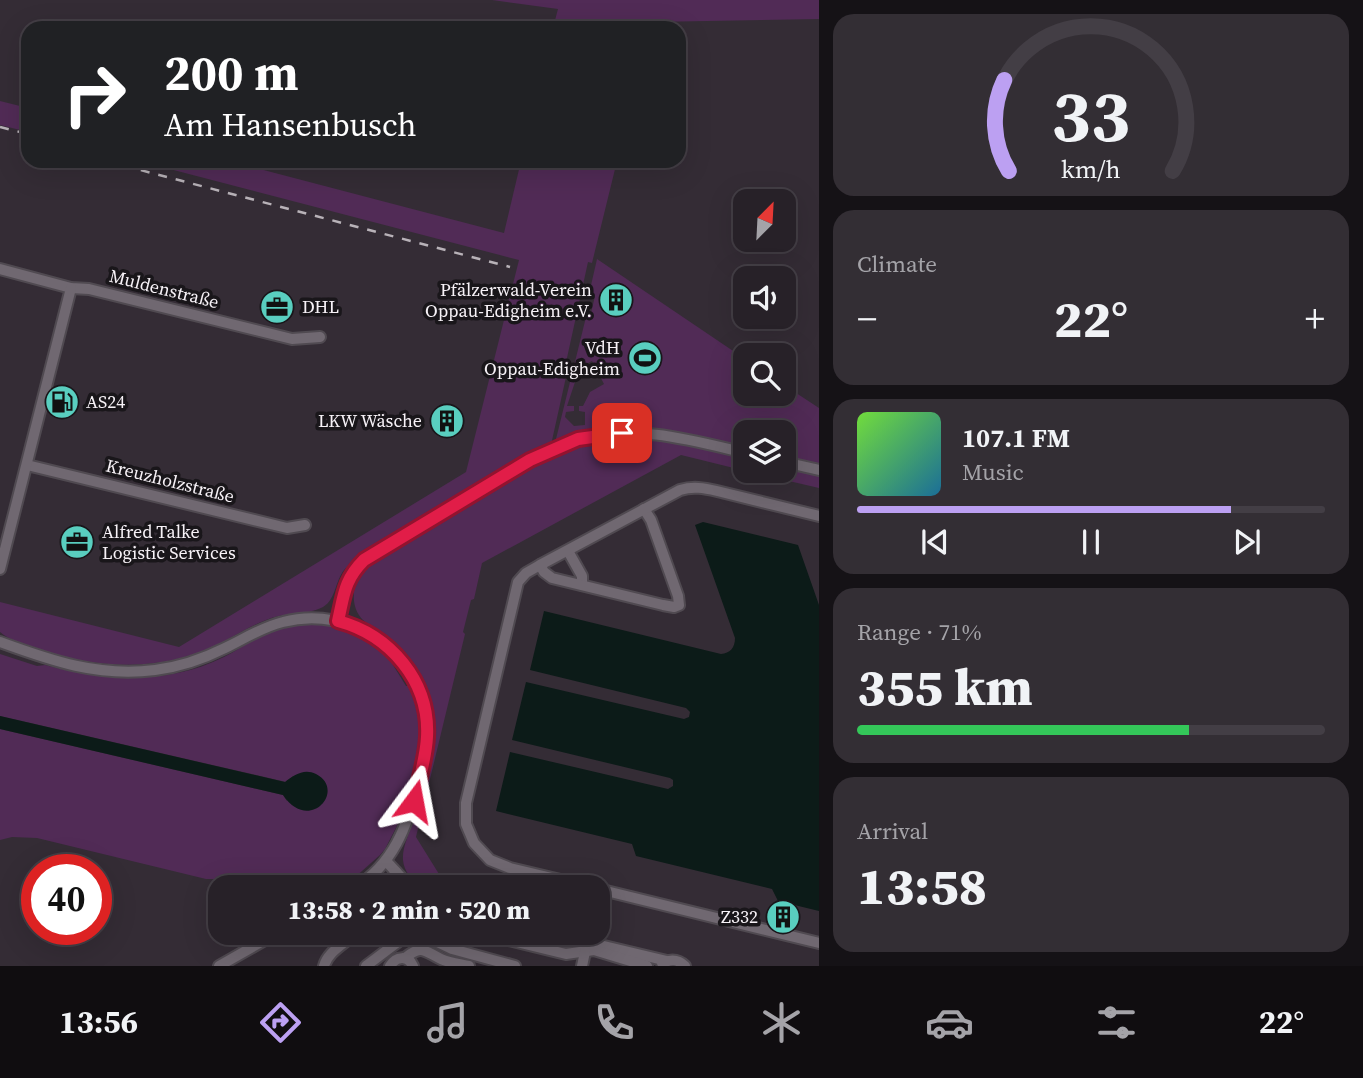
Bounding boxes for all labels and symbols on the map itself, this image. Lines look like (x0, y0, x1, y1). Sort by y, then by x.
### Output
north arrow (733, 189, 796, 252)
street label: Muldenstraße (107, 263, 222, 314)
place label: Pfälzerwald-Verein Oppau-Edigheim e.V. (425, 277, 592, 323)
building icon: Pfälzerwald-Verein Oppau-Edigheim e.V. (597, 281, 635, 319)
office icon: DHL (258, 288, 296, 326)
place label: DHL (302, 294, 339, 319)
place label: VdH Oppau-Edigheim (484, 335, 620, 381)
sports icon: VdH Oppau-Edigheim (626, 339, 664, 377)
fuel station icon: AS24 (43, 383, 81, 421)
place label: AS24 (86, 389, 125, 414)
building icon: LKW Wäsche (428, 402, 466, 440)
pin (592, 403, 652, 463)
place label: LKW Wäsche (318, 408, 422, 433)
street label: Kreuzholzstraße (103, 452, 237, 509)
place label: Alfred Talke Logistic Services (102, 519, 236, 565)
office icon: Alfred Talke Logistic Services (58, 523, 96, 561)
position arrow (377, 764, 451, 838)
speed limit sign: 40 (21, 854, 112, 945)
building icon: Z332 (764, 898, 802, 936)
place label: Z332 (721, 904, 758, 929)

